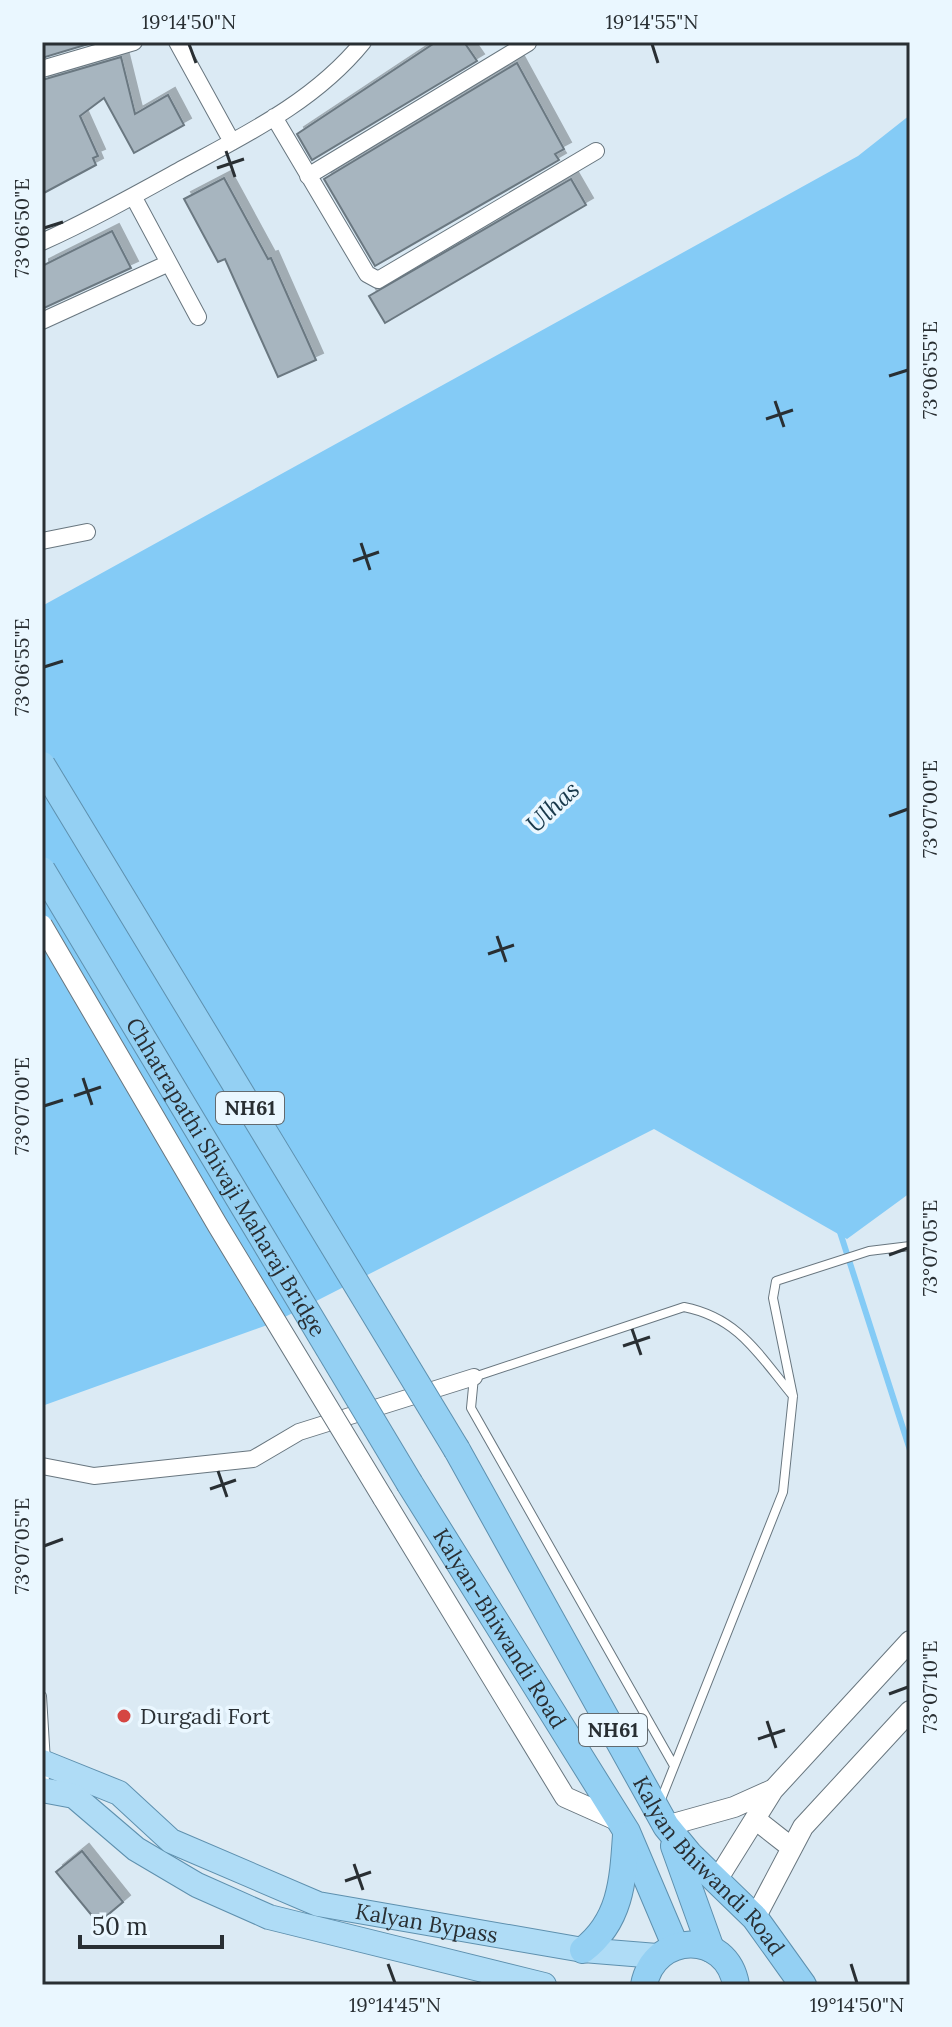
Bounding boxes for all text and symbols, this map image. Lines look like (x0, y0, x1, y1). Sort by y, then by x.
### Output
text: 19°14'50"N (142, 9, 236, 34)
text: 19°14'55"N (606, 9, 698, 34)
text: 73°06'50"E (9, 178, 34, 278)
text: 73°06'55"E (917, 321, 942, 419)
text: 73°06'55"E (9, 618, 34, 716)
text: 73°07'00"E (917, 760, 942, 858)
water label: Ulhas (519, 774, 586, 839)
street label: Chhatrapathi Shivaji Maharaj Bridge (120, 1013, 332, 1342)
text: 73°07'00"E (9, 1057, 34, 1155)
road number: NH61 (216, 1092, 284, 1124)
text: 73°07'05"E (917, 1200, 942, 1296)
text: 73°07'05"E (9, 1498, 34, 1594)
street label: Kalyan-Bhiwandi Road (427, 1523, 573, 1733)
text: 73°07'10"E (917, 1641, 942, 1733)
place label: Durgadi Fort (140, 1702, 271, 1730)
marker: Durgadi Fort (115, 1707, 133, 1725)
road number: NH61 (579, 1714, 647, 1746)
street label: Kalyan Bhiwandi Road (627, 1771, 791, 1961)
street label: Kalyan Bypass (353, 1897, 500, 1949)
scale bar (80, 1899, 222, 1949)
text: 50 m (92, 1911, 148, 1942)
text: 19°14'45"N (349, 1992, 441, 2017)
text: 19°14'50"N (810, 1992, 904, 2017)

